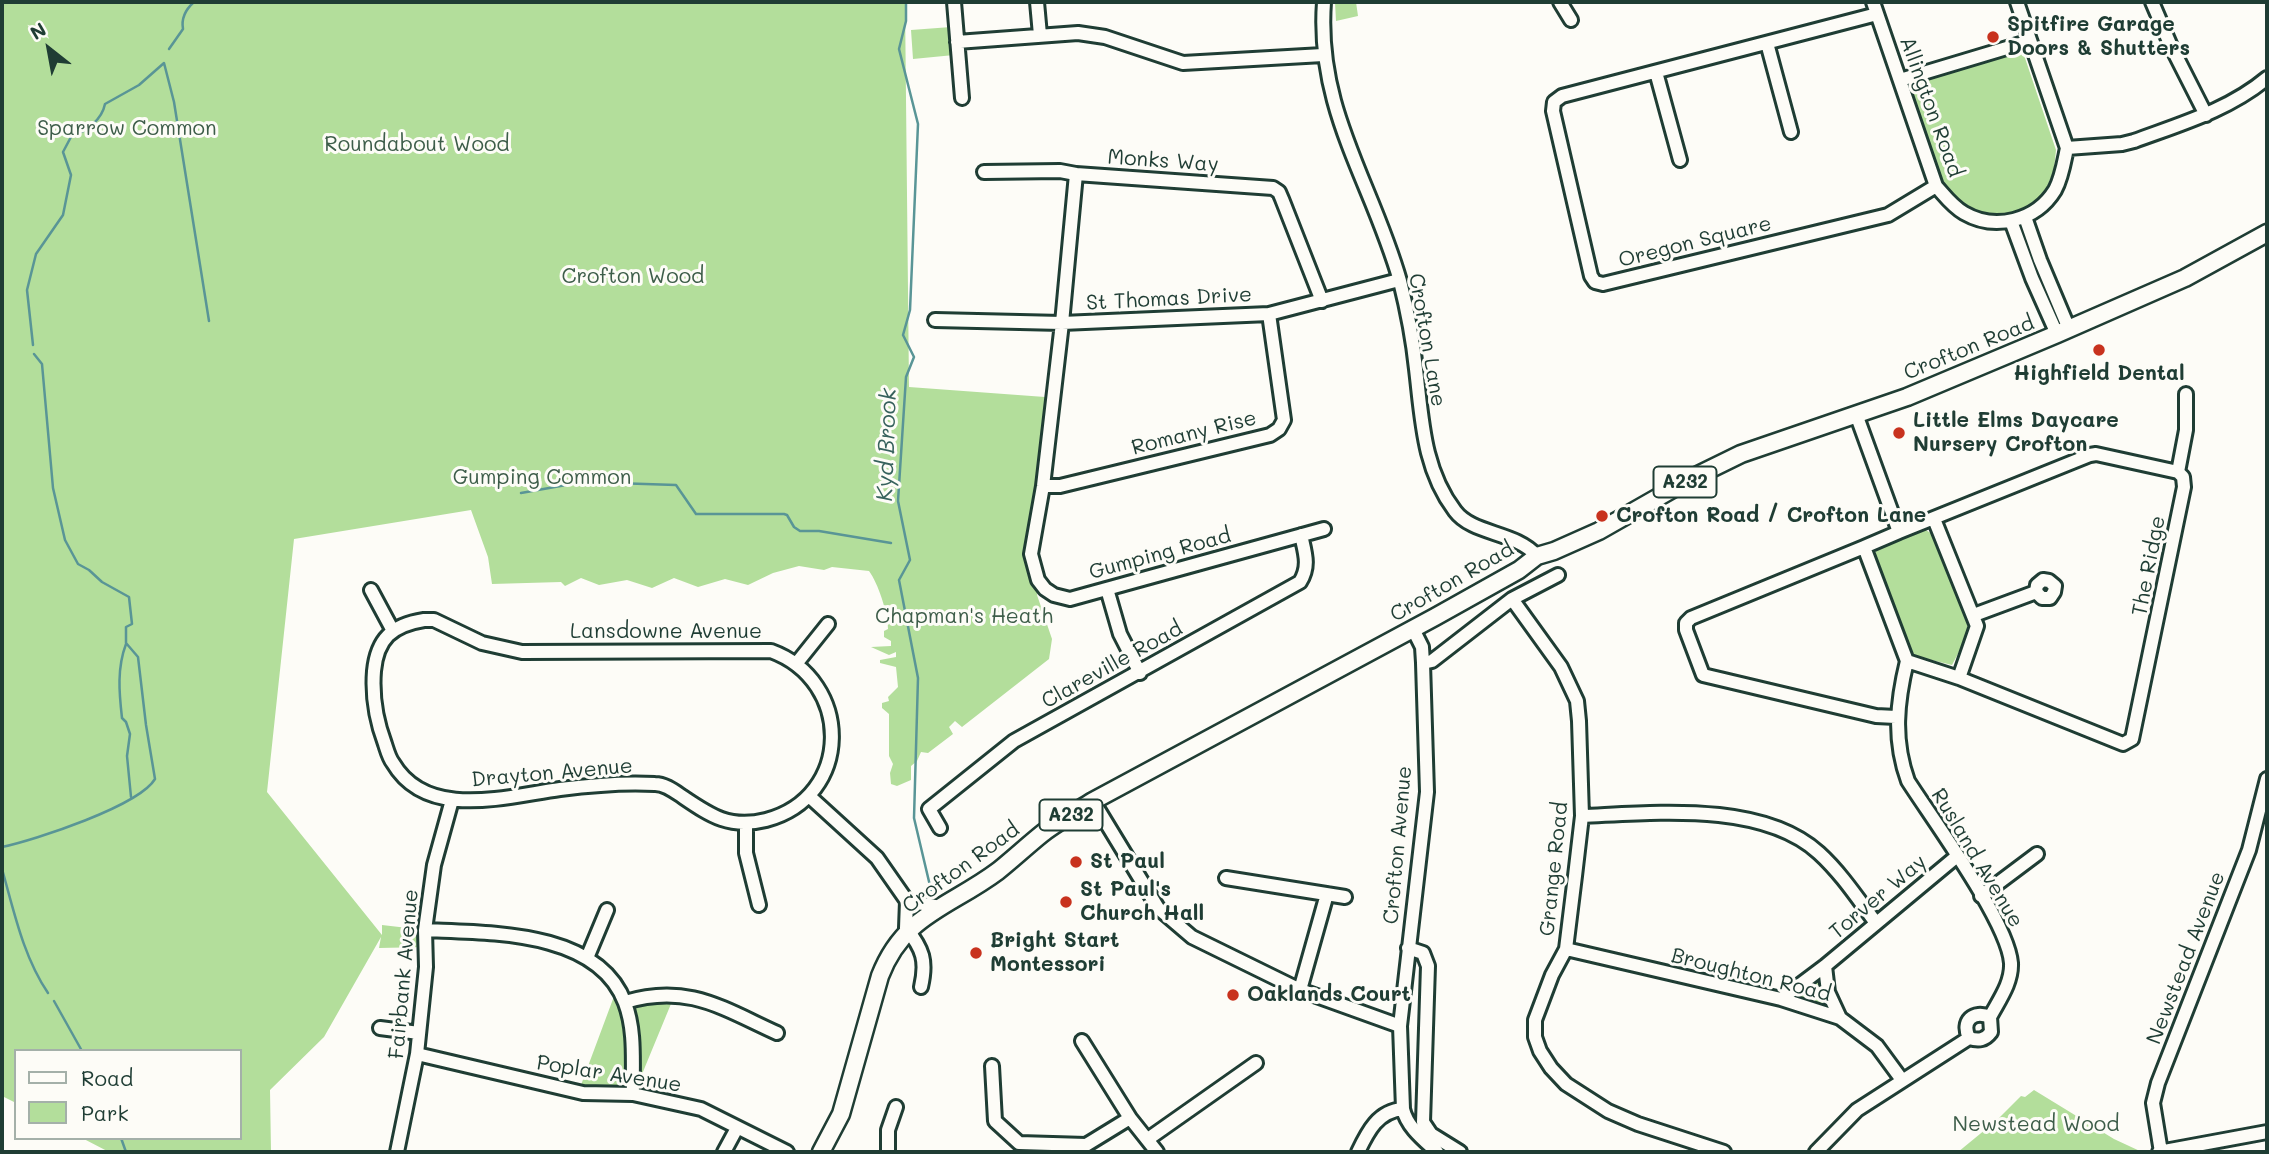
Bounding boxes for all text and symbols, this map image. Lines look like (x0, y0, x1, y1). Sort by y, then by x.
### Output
place label: Spitfire Garage Doors & Shutters (2007, 12, 2190, 62)
north arrow (14, 14, 84, 84)
text: N (25, 16, 51, 45)
marker: Spitfire Garage Doors & Shutters (1985, 29, 2001, 45)
street label: Allington Road (1894, 33, 1968, 181)
park label: Sparrow Common (37, 116, 217, 142)
park label: Roundabout Wood (324, 132, 510, 158)
street label: Monks Way (1107, 145, 1219, 177)
street label: Oregon Square (1616, 211, 1774, 273)
park label: Crofton Wood (562, 264, 704, 290)
street label: Crofton Lane (1403, 271, 1451, 409)
street label: St Thomas Drive (1085, 282, 1253, 316)
street label: Crofton Road (1900, 310, 2038, 386)
marker: Highfield Dental (2091, 342, 2107, 358)
place label: Highfield Dental (2013, 361, 2185, 387)
water label: Kyd Brook (871, 388, 903, 502)
street label: Romany Rise (1129, 405, 1259, 461)
place label: Little Elms Daycare Nursery Crofton (1913, 408, 2119, 458)
marker: Little Elms Daycare Nursery Crofton (1891, 425, 1907, 441)
park label: Gumping Common (453, 465, 631, 491)
road number: A232 (1654, 467, 1716, 498)
place label: Crofton Road / Crofton Lane (1616, 503, 1926, 529)
marker: Crofton Road / Crofton Lane (1594, 508, 1610, 524)
street label: The Ridge (2127, 514, 2171, 618)
street label: Gumping Road (1086, 523, 1234, 585)
street label: Crofton Road (1386, 536, 1518, 628)
park label: Chapman's Heath (875, 604, 1053, 630)
street label: Clareville Road (1037, 616, 1187, 714)
street label: Lansdowne Avenue (570, 619, 762, 645)
street label: Drayton Avenue (470, 753, 634, 793)
street label: Crofton Avenue (1379, 765, 1417, 925)
street label: Rusland Avenue (1926, 784, 2028, 932)
road number: A232 (1040, 800, 1102, 830)
street label: Grange Road (1534, 801, 1574, 937)
street label: Crofton Road (898, 817, 1024, 919)
place label: St Paul (1090, 849, 1165, 875)
street label: Torver Way (1824, 849, 1932, 945)
marker: St Paul (1068, 854, 1084, 870)
street label: Newstead Avenue (2141, 868, 2231, 1048)
place label: St Paul's Church Hall (1080, 877, 1204, 927)
street label: Fairbank Avenue (384, 888, 424, 1060)
marker: St Paul's Church Hall (1058, 894, 1074, 910)
place label: Bright Start Montessori (990, 928, 1119, 978)
street label: Broughton Road (1668, 943, 1834, 1007)
marker: Bright Start Montessori (968, 945, 984, 961)
place label: Oaklands Court (1247, 982, 1411, 1008)
marker: Oaklands Court (1225, 987, 1241, 1003)
legend (14, 1049, 242, 1140)
street label: Poplar Avenue (535, 1050, 683, 1098)
text: Road (81, 1064, 133, 1091)
text: Park (81, 1099, 129, 1126)
park label: Newstead Wood (1952, 1112, 2120, 1138)

